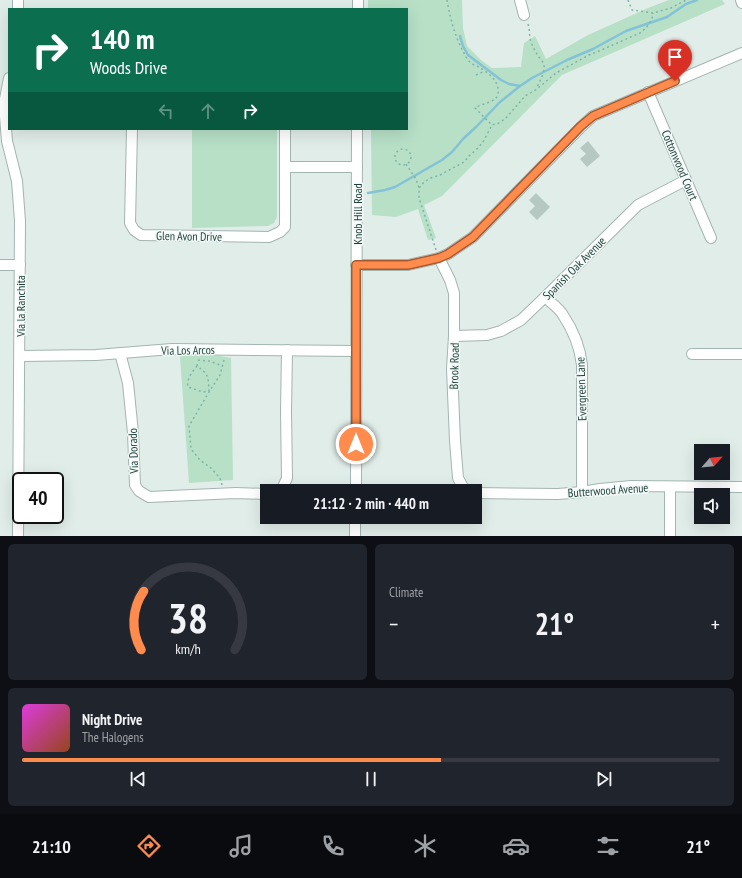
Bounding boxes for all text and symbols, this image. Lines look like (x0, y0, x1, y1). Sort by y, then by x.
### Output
text: 140 m (90, 20, 154, 57)
icon: right (24, 24, 76, 76)
pin (658, 40, 692, 81)
icon: arrive (664, 46, 686, 68)
text: Woods Drive (90, 56, 167, 79)
icon: left (155, 100, 177, 122)
icon: ahead (197, 100, 219, 122)
icon: right (239, 100, 261, 122)
street label: Cottonwood Court (658, 128, 702, 203)
street label: Knob Hill Road (350, 183, 365, 245)
street label: Glen Avon Drive (156, 228, 222, 244)
street label: Spanish Oak Avenue (539, 233, 609, 303)
street label: Via la Ranchita (13, 275, 28, 338)
street label: Via Los Arcos (160, 342, 215, 358)
street label: Brook Road (446, 343, 462, 389)
street label: Evergreen Lane (572, 357, 590, 421)
position arrow (335, 423, 377, 465)
street label: Via Dorado (125, 428, 141, 475)
north arrow (694, 444, 730, 480)
map controls (694, 444, 730, 524)
speed limit sign: 40 (12, 472, 64, 524)
street label: Butterwood Avenue (567, 480, 649, 500)
button: sound (694, 488, 730, 524)
text: 21:12 · 2 min · 440 m (313, 494, 429, 513)
text: Climate (389, 584, 423, 601)
text: 38 (168, 591, 207, 644)
text: 21° (535, 604, 574, 643)
text: − (389, 610, 398, 638)
text: + (711, 610, 720, 638)
text: km/h (175, 639, 200, 658)
text: Night Drive (82, 710, 142, 729)
text: The Halogens (82, 729, 144, 746)
icon: previous (127, 768, 149, 790)
icon: pause (360, 768, 382, 790)
icon: next (593, 768, 615, 790)
icon: directions (135, 832, 163, 860)
icon: music (227, 832, 255, 860)
icon: phone (319, 832, 347, 860)
icon: climate (411, 832, 439, 860)
icon: car (502, 832, 530, 860)
icon: filters (594, 832, 622, 860)
text: 21:10 (32, 835, 71, 858)
text: 21° (686, 835, 710, 858)

